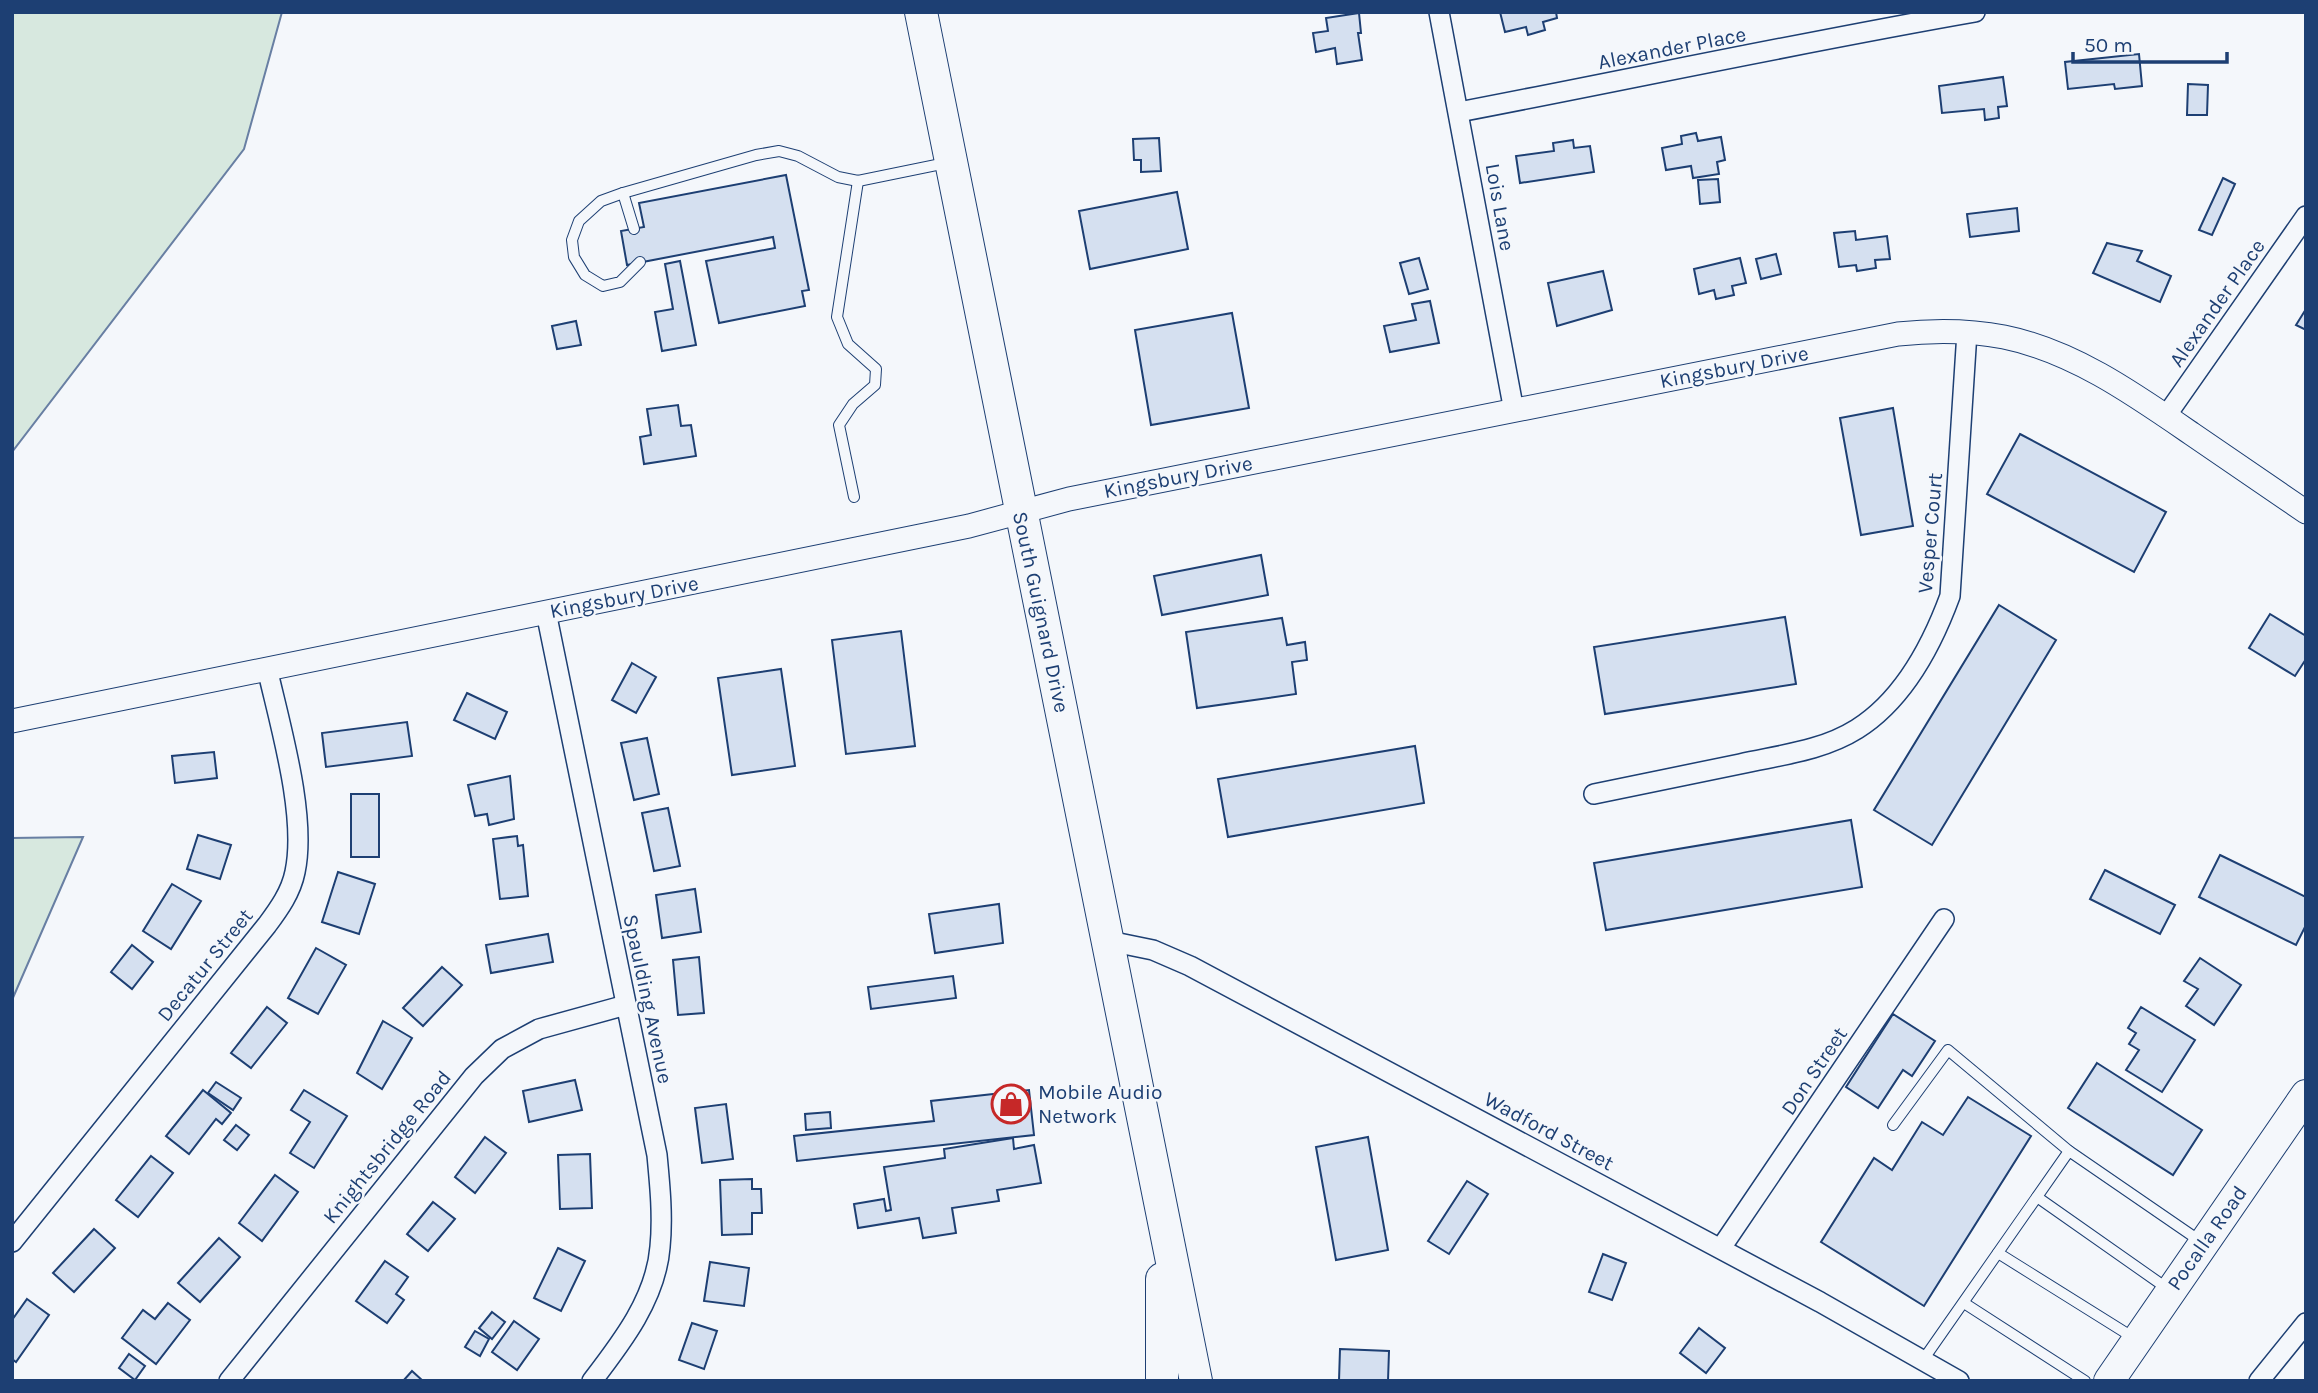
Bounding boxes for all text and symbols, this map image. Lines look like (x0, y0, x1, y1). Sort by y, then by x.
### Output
scale bar (2073, 21, 2227, 65)
street label: Alexander Place (1596, 22, 1748, 74)
text: 50 m (2084, 33, 2133, 57)
street label: Lois Lane (1481, 161, 1519, 253)
street label: Alexander Place (2164, 235, 2270, 371)
street label: Kingsbury Drive (1658, 341, 1810, 393)
street label: Kingsbury Drive (1102, 451, 1254, 503)
street label: Vesper Court (1913, 472, 1947, 594)
street label: South Guignard Drive (1008, 509, 1074, 715)
street label: Kingsbury Drive (548, 571, 700, 623)
street label: Decatur Street (152, 904, 258, 1026)
street label: Spaulding Avenue (618, 912, 678, 1086)
street label: Don Street (1776, 1022, 1852, 1119)
street label: Knightsbridge Road (318, 1066, 456, 1228)
place label: Mobile Audio Network (1038, 1080, 1163, 1128)
shop icon: Mobile Audio Network (990, 1083, 1032, 1125)
street label: Wadford Street (1480, 1087, 1618, 1175)
street label: Pocalla Road (2162, 1181, 2252, 1295)

